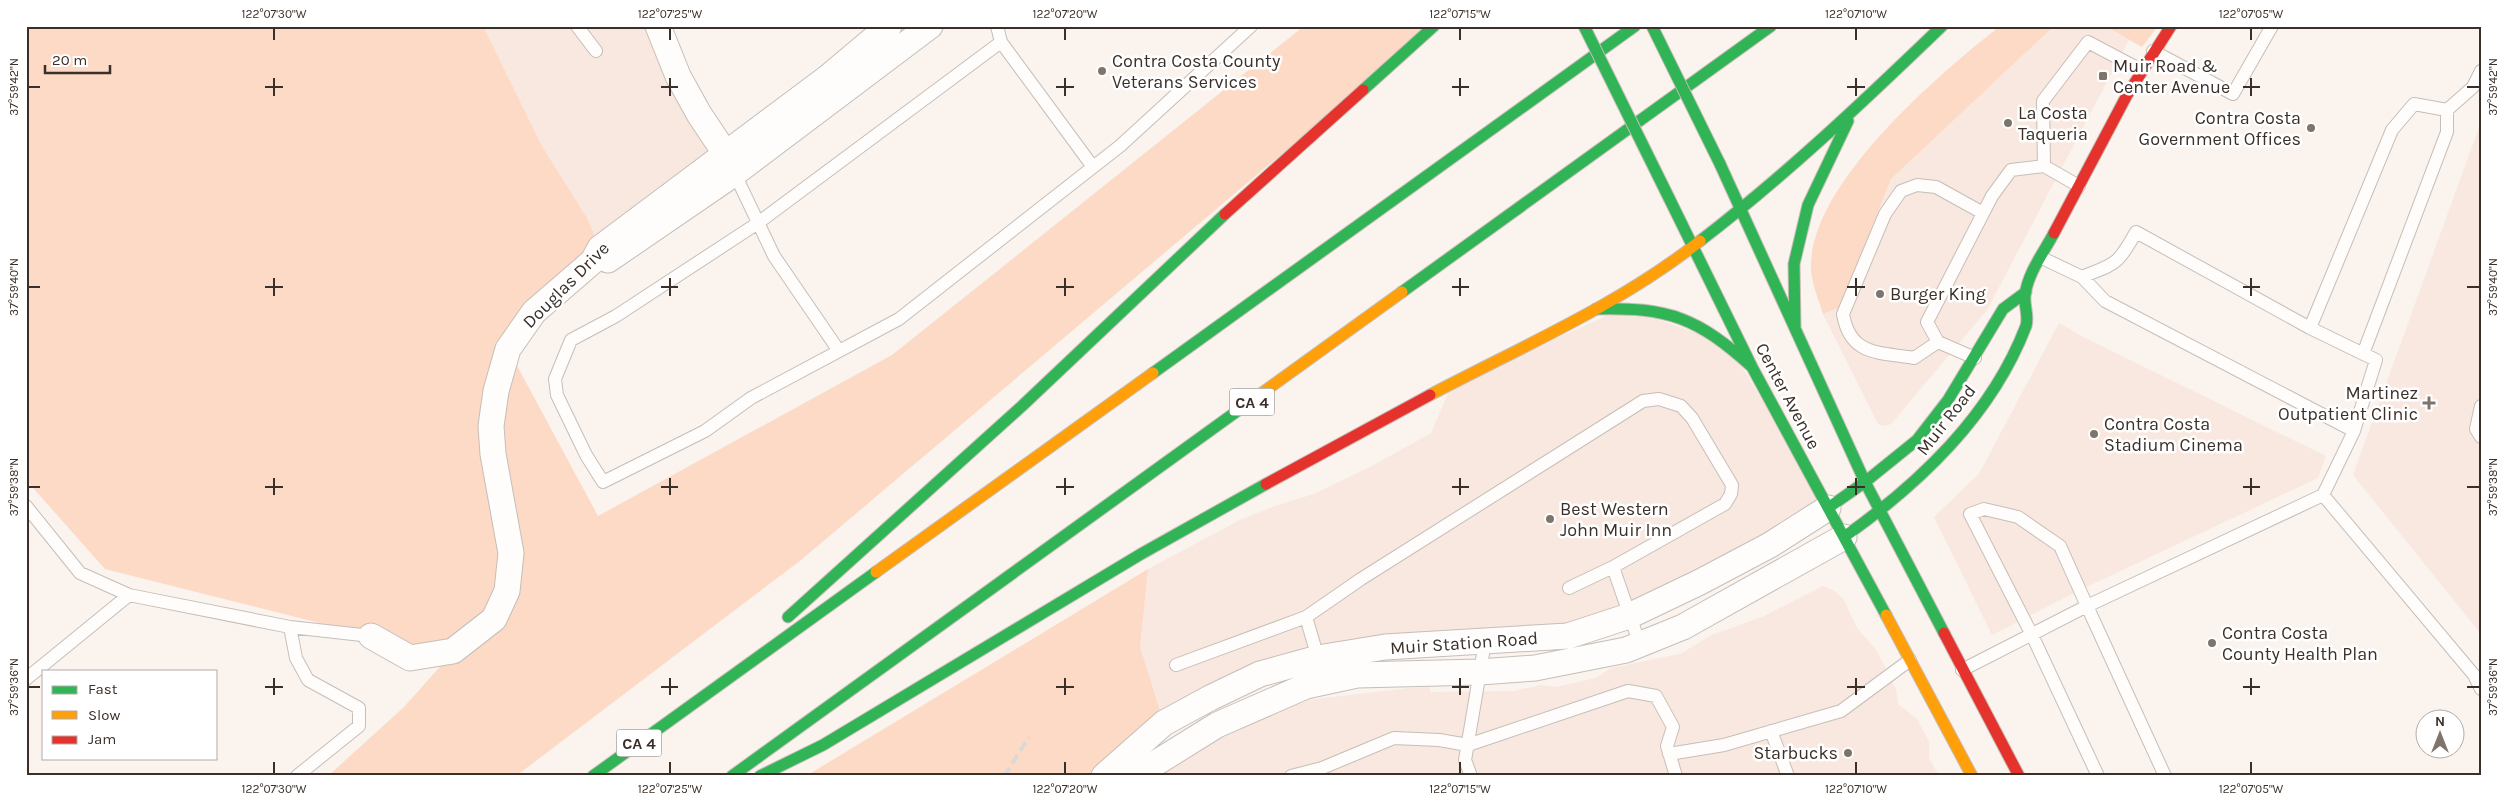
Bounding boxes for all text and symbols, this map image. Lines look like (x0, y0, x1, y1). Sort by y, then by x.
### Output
text: 122°07'30"W (242, 7, 307, 21)
text: 122°07'25"W (638, 7, 702, 21)
text: 122°07'20"W (1033, 7, 1098, 21)
text: 122°07'15"W (1429, 7, 1491, 21)
text: 122°07'10"W (1825, 7, 1887, 21)
text: 122°07'05"W (2219, 7, 2284, 21)
scale bar (45, 42, 110, 74)
place label: Contra Costa County Veterans Services (1112, 50, 1281, 93)
text: 20 m (52, 51, 87, 69)
place label: Muir Road & Center Avenue (2113, 55, 2230, 98)
text: 37°59'42"N (7, 58, 21, 116)
text: 37°59'42"N (2486, 58, 2500, 116)
marker: Contra Costa County Veterans Services (1096, 65, 1108, 77)
marker: Muir Road & Center Avenue (2097, 70, 2109, 82)
place label: La Costa Taqueria (2018, 102, 2088, 145)
place label: Contra Costa Government Offices (2139, 107, 2301, 150)
marker: La Costa Taqueria (2002, 117, 2014, 129)
marker: Contra Costa Government Offices (2305, 122, 2317, 134)
street label: Douglas Drive (518, 237, 614, 333)
text: 37°59'40"N (7, 258, 21, 316)
text: 37°59'40"N (2486, 258, 2500, 316)
place label: Burger King (1890, 283, 1986, 305)
marker: Burger King (1874, 288, 1886, 300)
street label: Center Avenue (1751, 339, 1825, 453)
street label: Muir Road (1912, 380, 1980, 460)
place label: Martinez Outpatient Clinic (2278, 382, 2418, 425)
road number: CA 4 (1230, 388, 1274, 416)
marker: Martinez Outpatient Clinic (2422, 396, 2436, 410)
place label: Contra Costa Stadium Cinema (2104, 413, 2243, 456)
marker: Contra Costa Stadium Cinema (2088, 428, 2100, 440)
text: 37°59'38"N (7, 458, 21, 516)
text: 37°59'38"N (2486, 458, 2500, 516)
place label: Best Western John Muir Inn (1560, 498, 1672, 541)
marker: Best Western John Muir Inn (1544, 513, 1556, 525)
place label: Contra Costa County Health Plan (2222, 622, 2378, 665)
street label: Muir Station Road (1389, 627, 1539, 659)
marker: Contra Costa County Health Plan (2206, 637, 2218, 649)
text: 37°59'36"N (7, 658, 21, 716)
text: 37°59'36"N (2486, 658, 2500, 716)
legend (42, 670, 218, 760)
text: Fast (88, 680, 118, 698)
text: Slow (88, 706, 120, 724)
north arrow (2414, 710, 2464, 760)
text: N (2435, 713, 2445, 730)
text: Jam (88, 730, 116, 748)
road number: CA 4 (616, 730, 662, 756)
place label: Starbucks (1753, 742, 1838, 764)
marker: Starbucks (1842, 747, 1854, 759)
text: 122°07'30"W (242, 782, 307, 796)
text: 122°07'25"W (638, 782, 702, 796)
text: 122°07'20"W (1033, 782, 1098, 796)
text: 122°07'15"W (1429, 782, 1491, 796)
text: 122°07'10"W (1825, 782, 1887, 796)
text: 122°07'05"W (2219, 782, 2284, 796)

